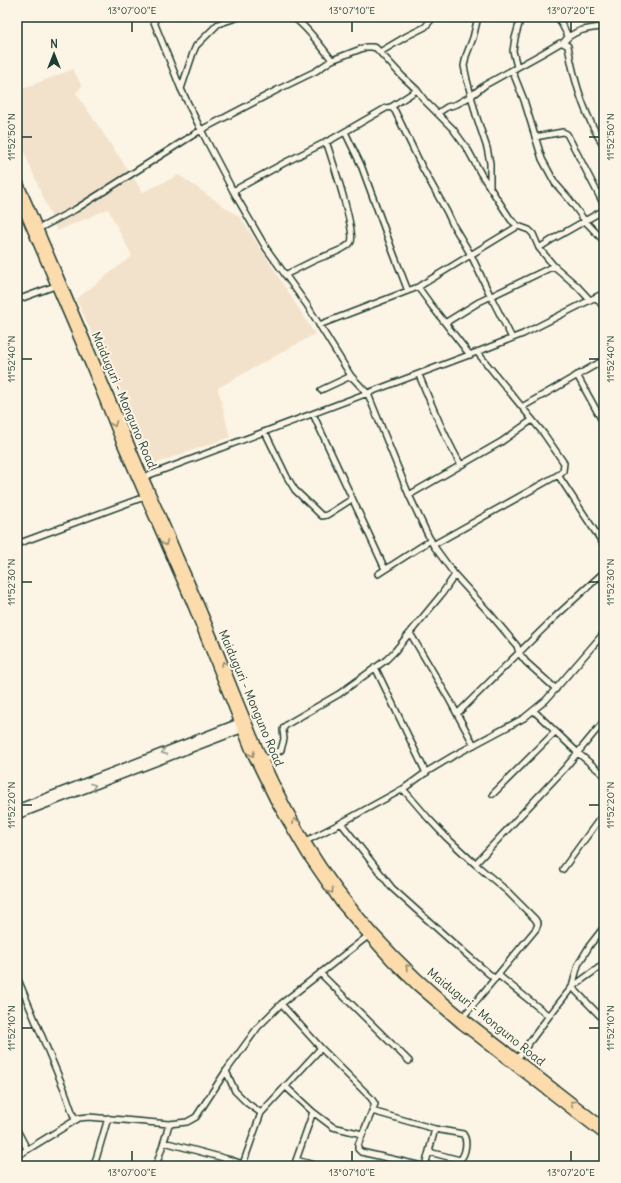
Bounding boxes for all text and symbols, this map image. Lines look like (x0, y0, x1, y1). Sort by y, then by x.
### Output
text: 13°07'00"E (108, 4, 156, 17)
text: 13°07'10"E (329, 4, 375, 17)
text: 13°07'20"E (547, 4, 595, 17)
north arrow (34, 34, 74, 74)
text: N (50, 37, 58, 51)
text: 11°52'50"N (5, 113, 18, 161)
text: 11°52'50"N (604, 113, 617, 161)
street label: Maiduguri - Monguno Road (89, 329, 160, 470)
text: 11°52'40"N (5, 336, 18, 382)
text: 11°52'40"N (604, 336, 617, 382)
one-way arrow (109, 420, 117, 427)
one-way arrow (161, 540, 169, 547)
text: 11°52'30"N (5, 559, 18, 606)
text: 11°52'30"N (604, 559, 617, 606)
street label: Maiduguri - Monguno Road (216, 627, 287, 768)
one-way arrow (220, 661, 228, 668)
one-way arrow (160, 747, 167, 755)
one-way arrow (248, 750, 256, 757)
text: 11°52'20"N (5, 782, 18, 828)
text: 11°52'20"N (604, 782, 617, 828)
one-way arrow (89, 783, 96, 791)
one-way arrow (292, 818, 299, 825)
one-way arrow (326, 886, 333, 893)
one-way arrow (405, 964, 413, 972)
street label: Maiduguri - Monguno Road (424, 965, 548, 1069)
text: 11°52'10"N (5, 1005, 18, 1051)
text: 11°52'10"N (604, 1005, 617, 1051)
one-way arrow (571, 1101, 578, 1108)
text: 13°07'00"E (108, 1166, 156, 1179)
text: 13°07'10"E (329, 1166, 375, 1179)
text: 13°07'20"E (547, 1166, 595, 1179)

